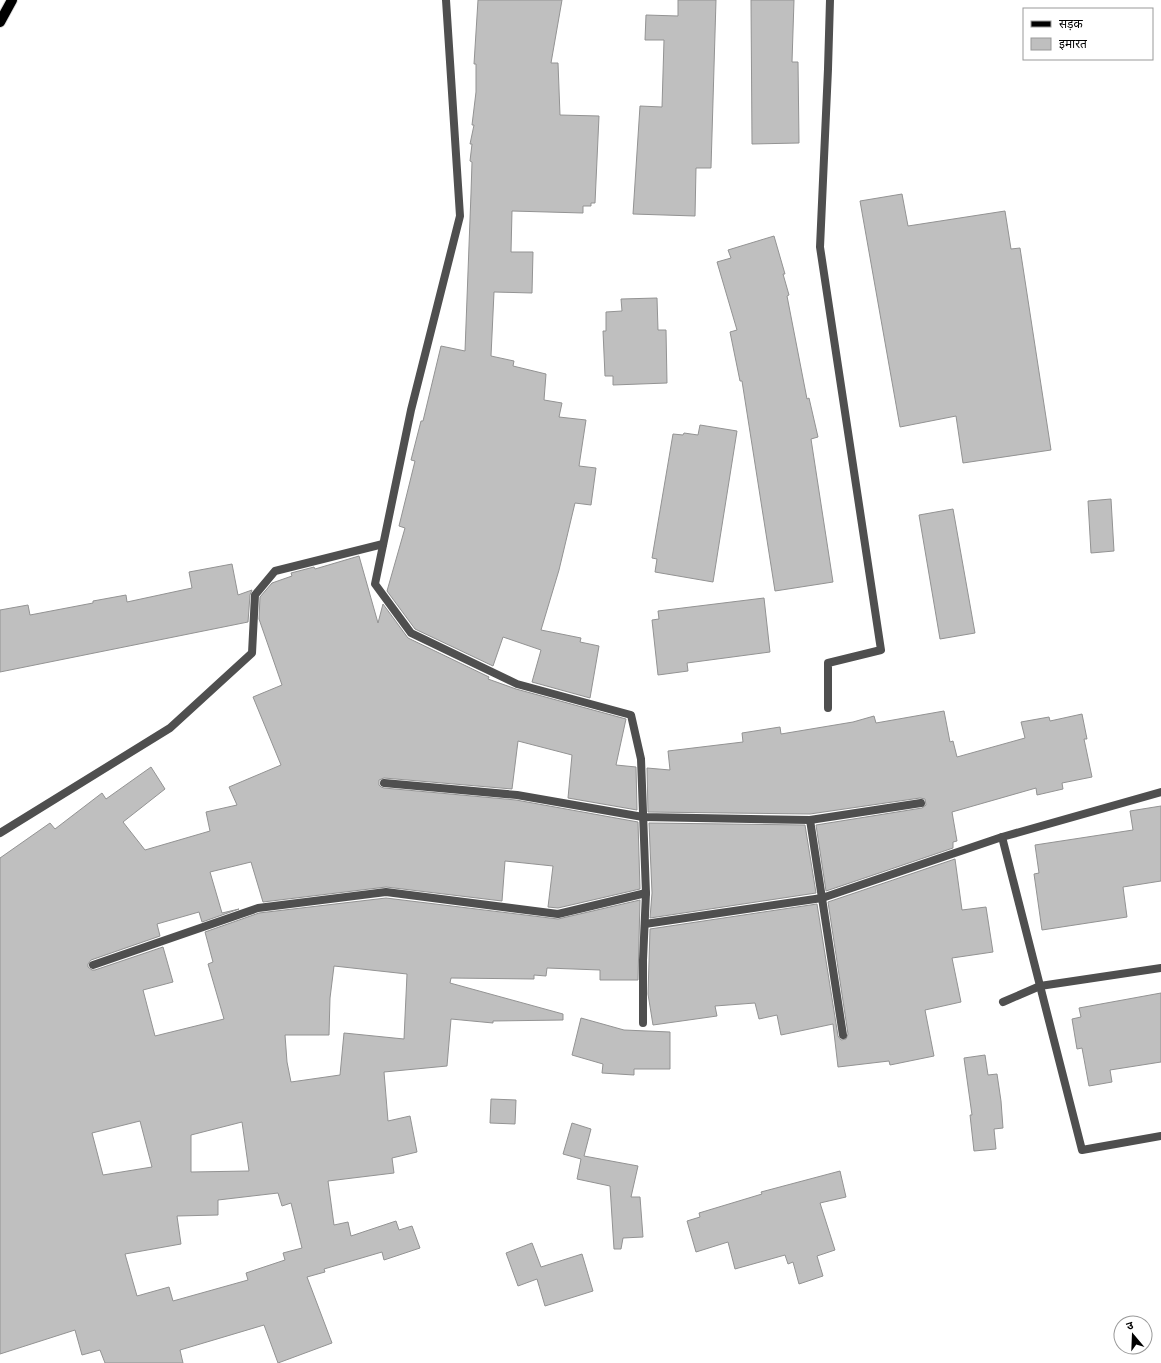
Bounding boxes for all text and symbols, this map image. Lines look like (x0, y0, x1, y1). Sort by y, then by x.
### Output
legend (1023, 8, 1153, 60)
text: सड़क (1059, 16, 1084, 31)
text: इमारत (1059, 36, 1088, 51)
north arrow (1113, 1315, 1153, 1355)
text: उ (1124, 1318, 1136, 1333)

